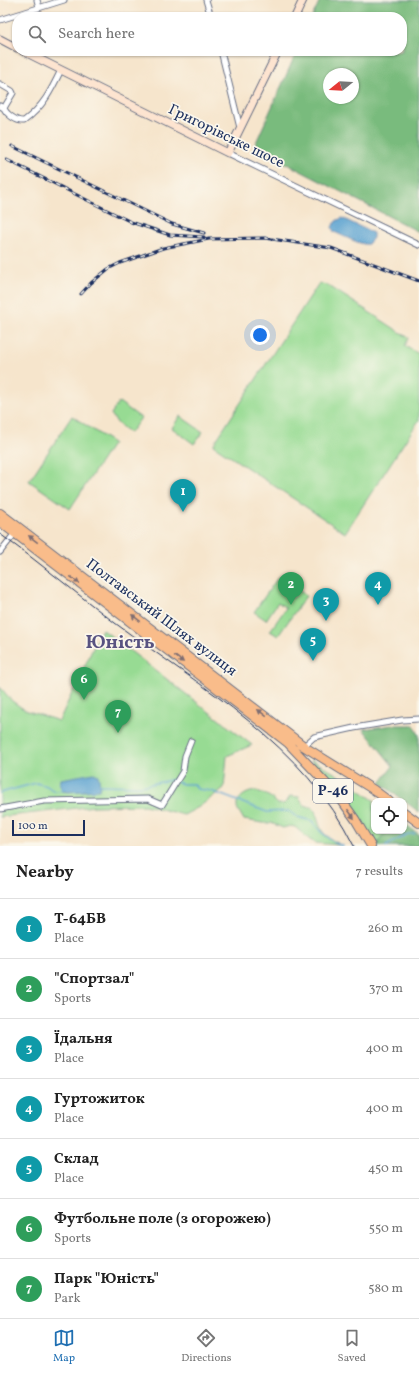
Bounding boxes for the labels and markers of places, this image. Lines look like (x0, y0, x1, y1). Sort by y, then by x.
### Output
pin: 1 (170, 479, 196, 512)
pin: 2 (278, 572, 304, 605)
pin: 4 (365, 572, 391, 605)
pin: 3 (313, 588, 339, 621)
pin: 5 (300, 628, 326, 661)
pin: 6 (71, 667, 97, 700)
pin: 7 (105, 700, 131, 733)

